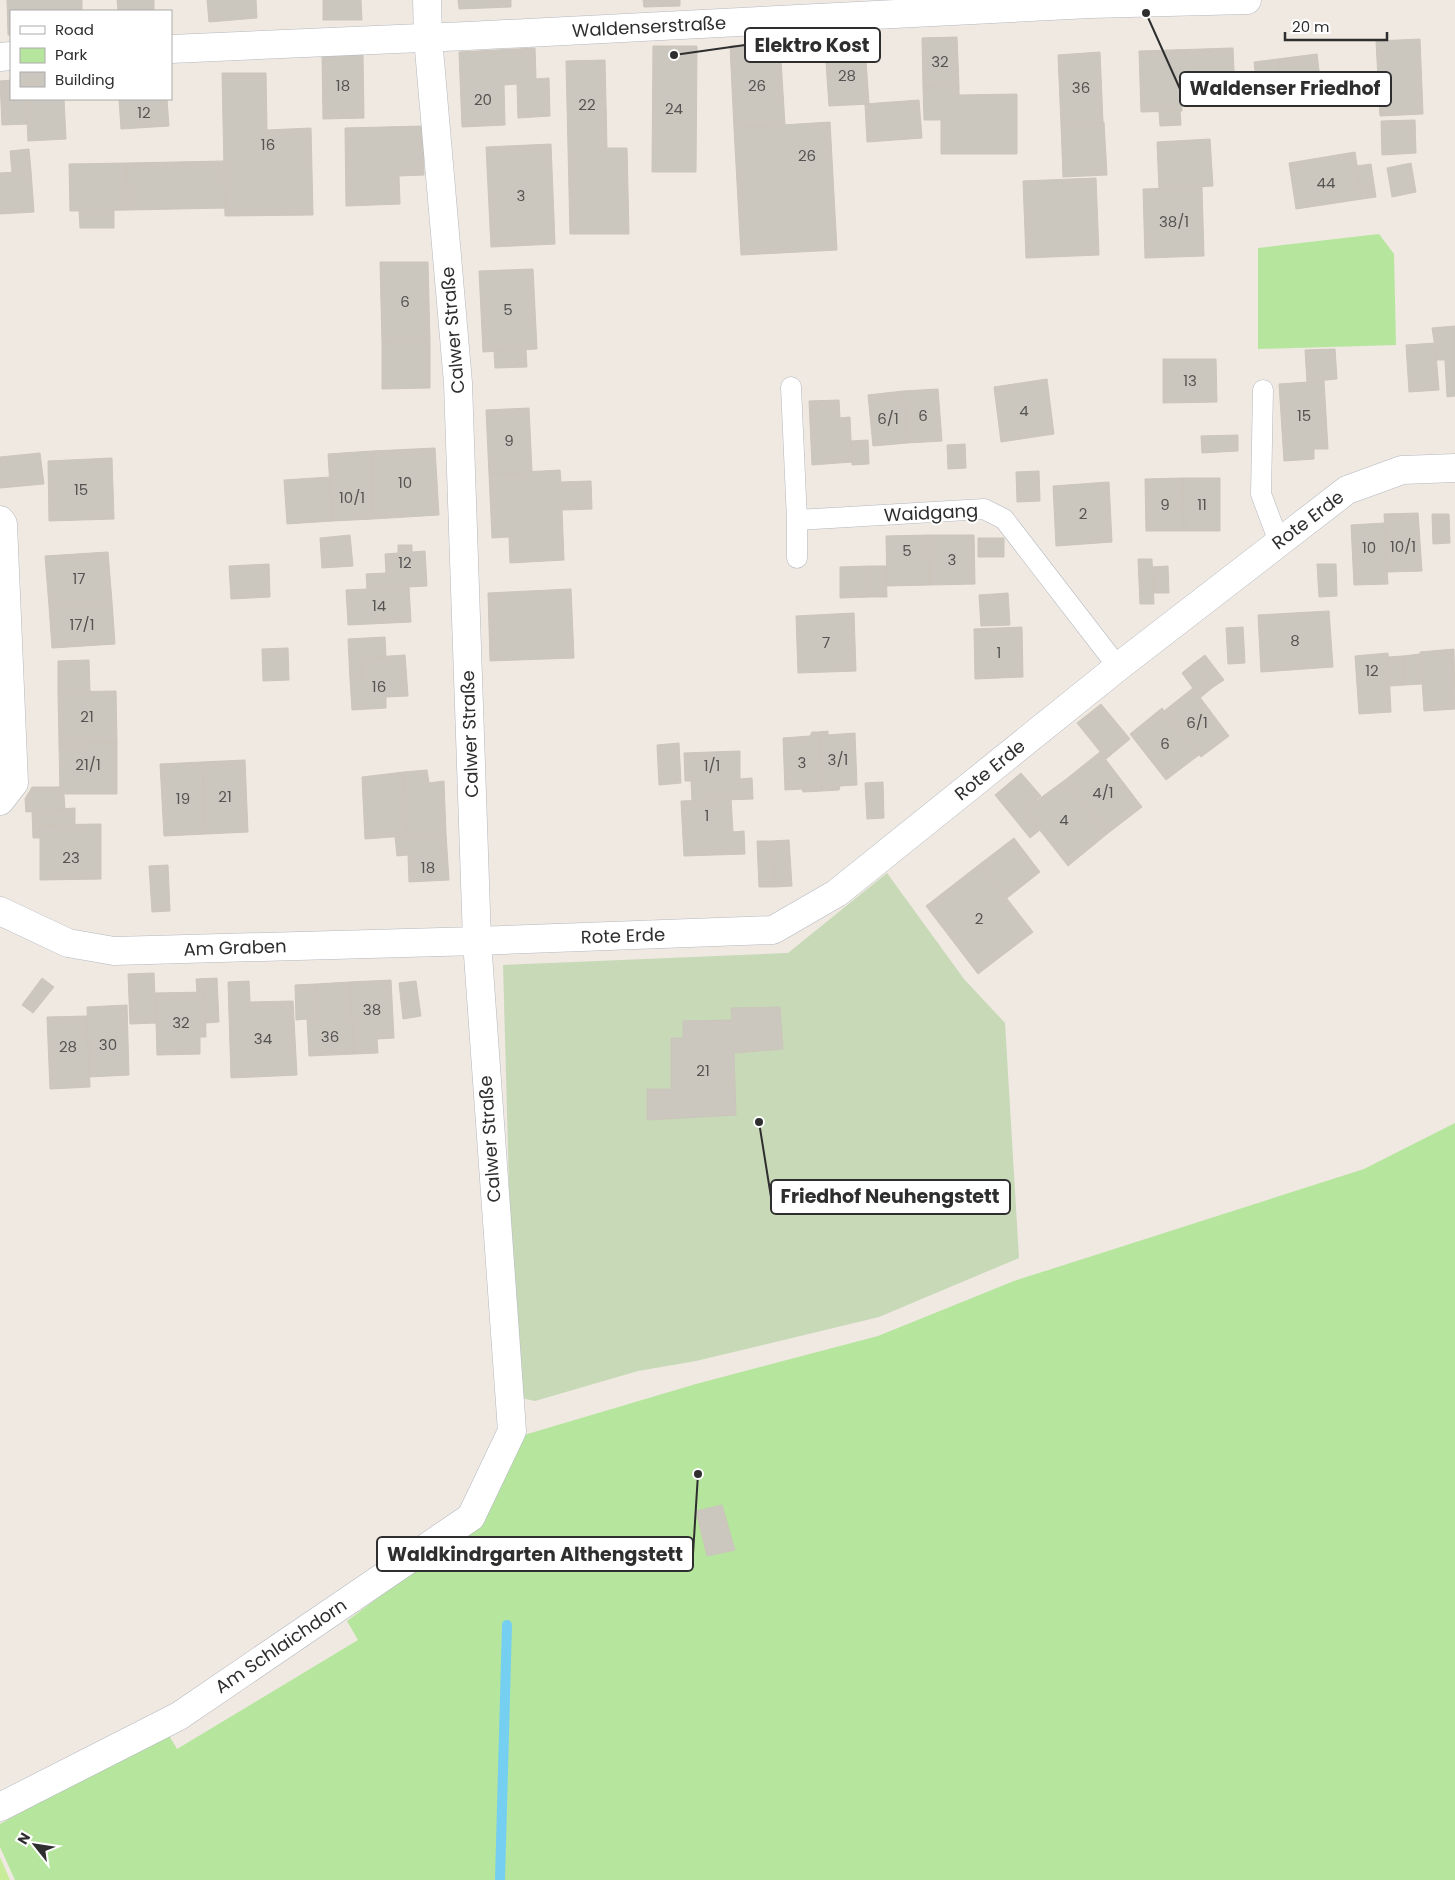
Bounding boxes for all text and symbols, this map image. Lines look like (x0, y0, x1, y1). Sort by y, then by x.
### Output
legend (10, 10, 172, 100)
street label: Waldenserstraße (571, 10, 727, 43)
scale bar (1285, 10, 1388, 42)
text: 20 m (1292, 16, 1330, 37)
text: Road (55, 19, 94, 40)
callout: Elektro Kost (745, 28, 880, 62)
text: Elektro Kost (755, 32, 870, 59)
text: Park (55, 44, 87, 65)
house number: 32 (931, 51, 949, 72)
house number: 28 (838, 65, 856, 86)
text: Building (55, 69, 115, 90)
callout: Waldenser Friedhof (1180, 72, 1391, 106)
house number: 18 (336, 75, 350, 96)
house number: 26 (748, 75, 766, 96)
text: Waldenser Friedhof (1190, 75, 1381, 102)
house number: 36 (1072, 77, 1090, 98)
house number: 20 (474, 89, 492, 110)
house number: 22 (578, 94, 596, 115)
house number: 24 (665, 98, 683, 119)
house number: 12 (137, 102, 151, 123)
house number: 16 (261, 134, 275, 155)
house number: 26 (798, 145, 816, 166)
house number: 44 (1317, 172, 1335, 193)
house number: 3 (517, 185, 525, 206)
house number: 38/1 (1159, 211, 1189, 232)
street label: Calwer Straße (434, 266, 471, 395)
house number: 6 (400, 291, 410, 312)
house number: 5 (503, 299, 513, 320)
house number: 13 (1183, 370, 1197, 391)
house number: 4 (1019, 400, 1029, 421)
house number: 6 (918, 405, 928, 426)
house number: 15 (1297, 405, 1311, 426)
house number: 6/1 (877, 408, 899, 429)
house number: 9 (504, 430, 514, 451)
house number: 10 (398, 472, 412, 493)
house number: 15 (74, 479, 88, 500)
street label: Rote Erde (1267, 484, 1349, 555)
house number: 10/1 (339, 487, 365, 508)
house number: 9 (1160, 494, 1170, 515)
house number: 11 (1197, 494, 1207, 515)
street label: Waidgang (883, 498, 979, 527)
house number: 2 (1079, 503, 1087, 524)
house number: 10/1 (1390, 536, 1416, 557)
house number: 10 (1362, 537, 1376, 558)
house number: 5 (902, 540, 912, 561)
house number: 3 (948, 549, 956, 570)
house number: 12 (398, 552, 412, 573)
house number: 17 (73, 568, 86, 589)
house number: 14 (372, 595, 386, 616)
house number: 17/1 (70, 614, 94, 635)
house number: 8 (1290, 630, 1300, 651)
house number: 7 (822, 632, 830, 653)
house number: 1 (997, 642, 1001, 663)
house number: 12 (1365, 660, 1379, 681)
street label: Calwer Straße (455, 670, 484, 798)
house number: 16 (372, 676, 386, 697)
house number: 21 (80, 706, 94, 727)
house number: 6/1 (1186, 712, 1208, 733)
street label: Rote Erde (949, 733, 1030, 806)
house number: 6 (1160, 733, 1170, 754)
house number: 3/1 (828, 749, 848, 770)
house number: 3 (798, 752, 806, 773)
house number: 21/1 (75, 754, 101, 775)
house number: 1/1 (704, 755, 720, 776)
house number: 4/1 (1092, 782, 1114, 803)
house number: 21 (218, 786, 232, 807)
house number: 19 (176, 788, 190, 809)
house number: 1 (705, 805, 709, 826)
house number: 4 (1059, 809, 1069, 830)
house number: 23 (62, 847, 80, 868)
house number: 18 (421, 857, 435, 878)
house number: 2 (975, 908, 983, 929)
street label: Rote Erde (580, 922, 666, 949)
street label: Am Graben (183, 933, 287, 962)
house number: 38 (363, 999, 381, 1020)
house number: 32 (172, 1012, 190, 1033)
house number: 36 (321, 1026, 339, 1047)
house number: 34 (254, 1028, 272, 1049)
house number: 30 (99, 1034, 117, 1055)
house number: 28 (59, 1036, 77, 1057)
house number: 21 (696, 1060, 710, 1081)
street label: Calwer Straße (473, 1075, 506, 1203)
callout: Friedhof Neuhengstett (771, 1180, 1010, 1214)
text: Friedhof Neuhengstett (781, 1183, 1000, 1210)
callout: Waldkindrgarten Althengstett (377, 1537, 693, 1571)
text: Waldkindrgarten Althengstett (387, 1541, 683, 1568)
street label: Am Schlaichdorn (210, 1592, 352, 1699)
north arrow (10, 1820, 60, 1870)
text: N (12, 1829, 35, 1848)

